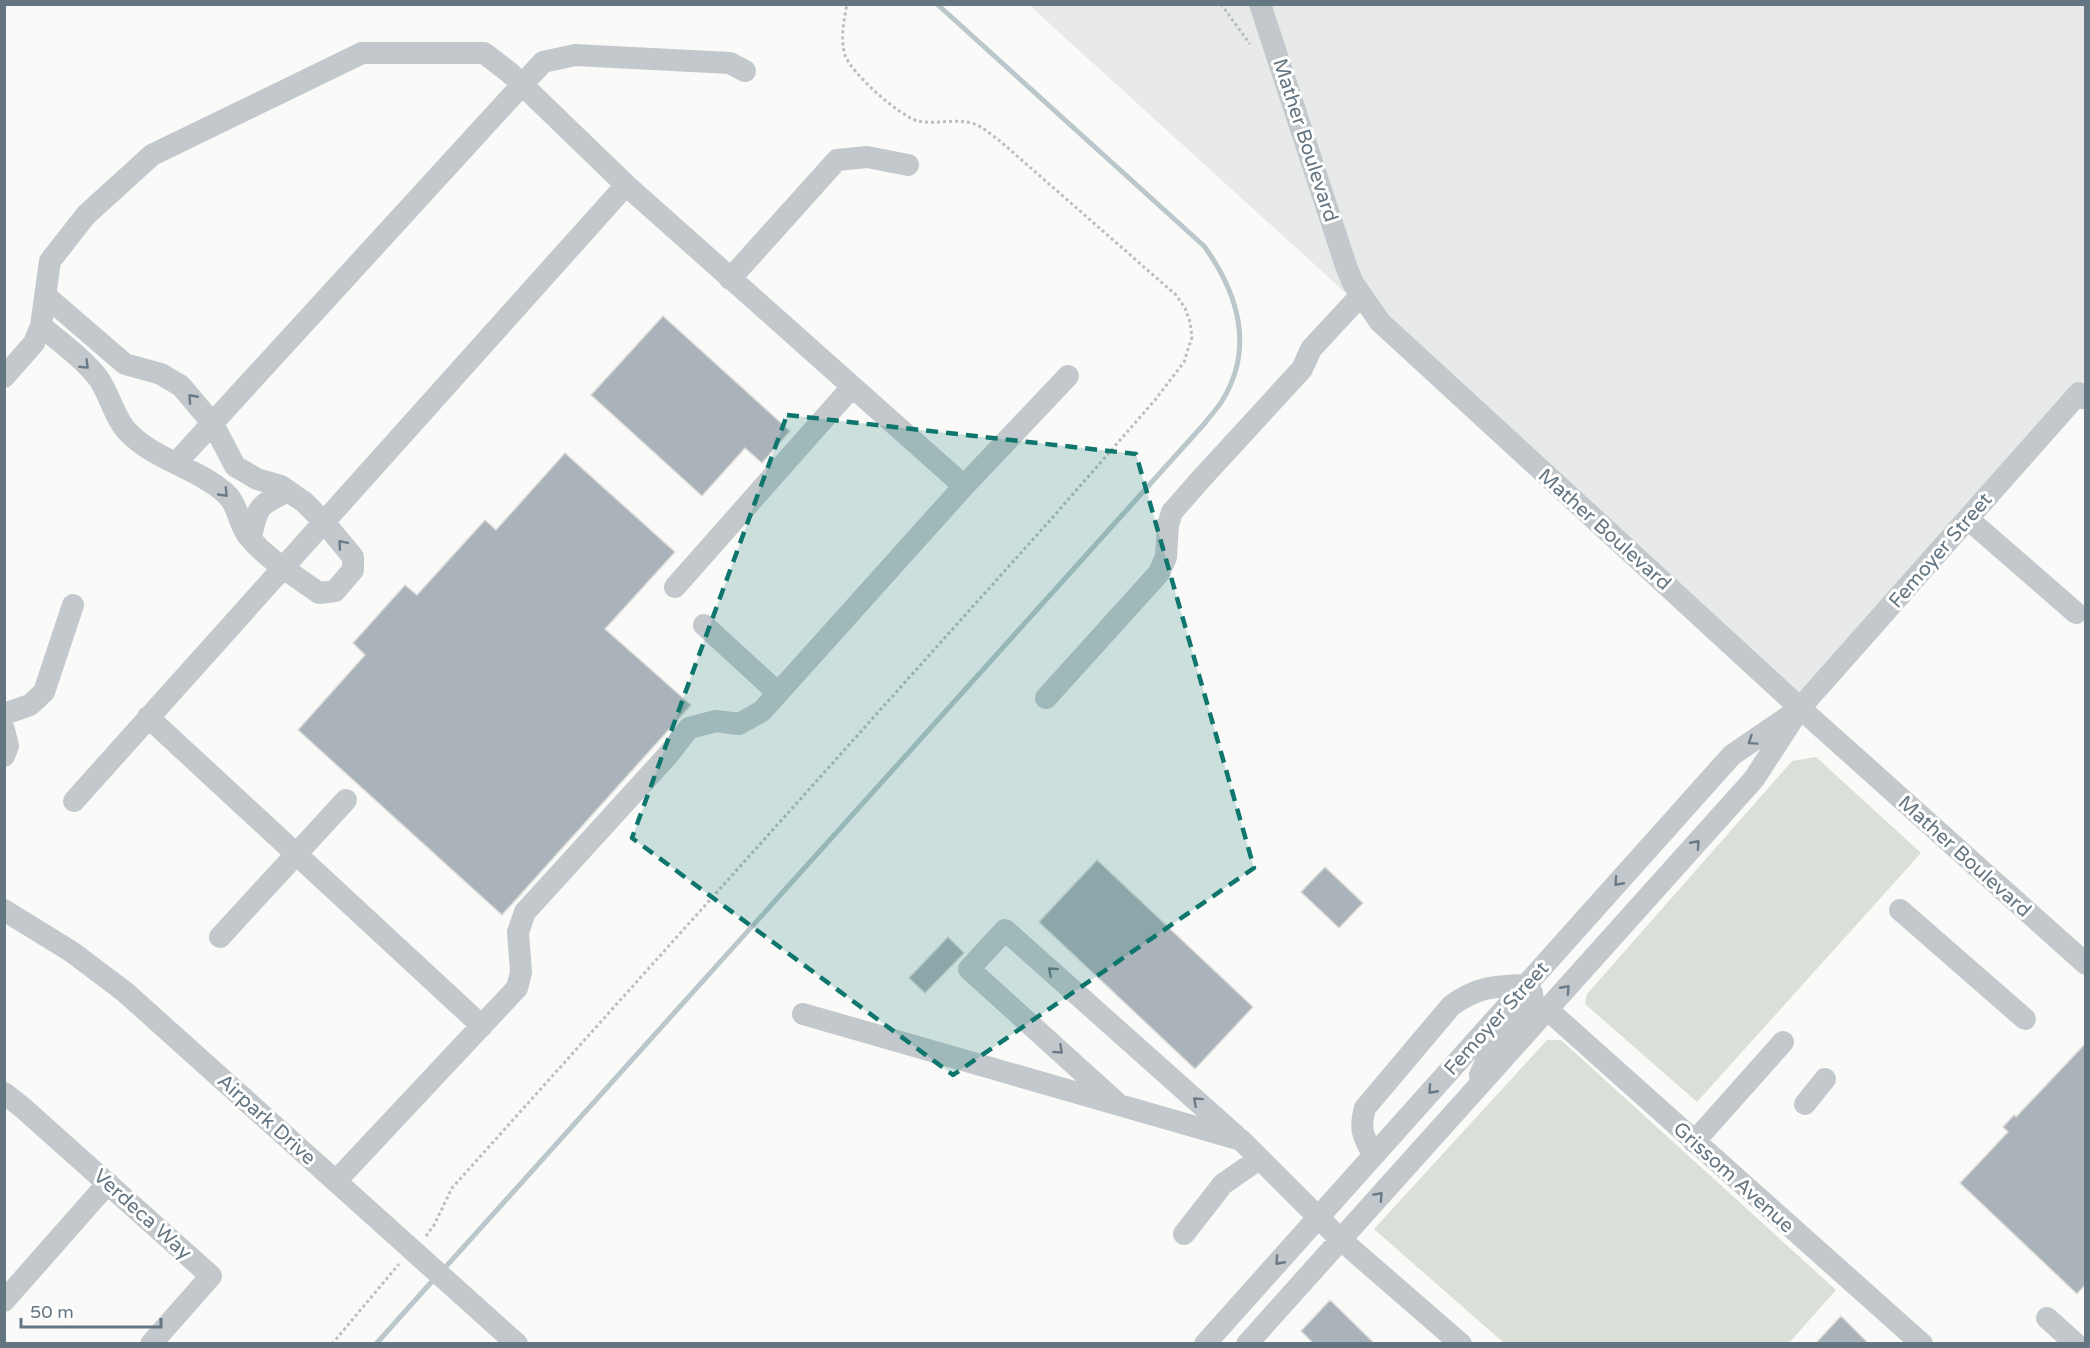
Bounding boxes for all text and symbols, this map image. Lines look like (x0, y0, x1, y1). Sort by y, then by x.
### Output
street label: Mather Boulevard (1267, 56, 1343, 225)
one-way arrow (79, 358, 89, 369)
one-way arrow (188, 394, 199, 405)
street label: Mather Boulevard (1533, 464, 1676, 596)
one-way arrow (216, 485, 227, 496)
street label: Femoyer Street (1884, 488, 1998, 613)
one-way arrow (338, 539, 349, 550)
one-way arrow (1748, 734, 1759, 745)
street label: Mather Boulevard (1893, 791, 2036, 923)
one-way arrow (1689, 840, 1700, 850)
one-way arrow (1614, 875, 1625, 886)
street label: Femoyer Street (1439, 956, 1554, 1081)
one-way arrow (1048, 967, 1059, 978)
one-way arrow (1559, 985, 1570, 996)
one-way arrow (1052, 1043, 1063, 1054)
street label: Airpark Drive (212, 1069, 321, 1170)
one-way arrow (1428, 1083, 1439, 1093)
one-way arrow (1193, 1097, 1204, 1108)
street label: Grissom Avenue (1668, 1117, 1799, 1238)
street label: Verdeca Way (88, 1164, 197, 1265)
one-way arrow (1372, 1192, 1383, 1203)
one-way arrow (1275, 1255, 1286, 1265)
scale bar (21, 1291, 160, 1329)
text: 50 m (30, 1301, 74, 1323)

